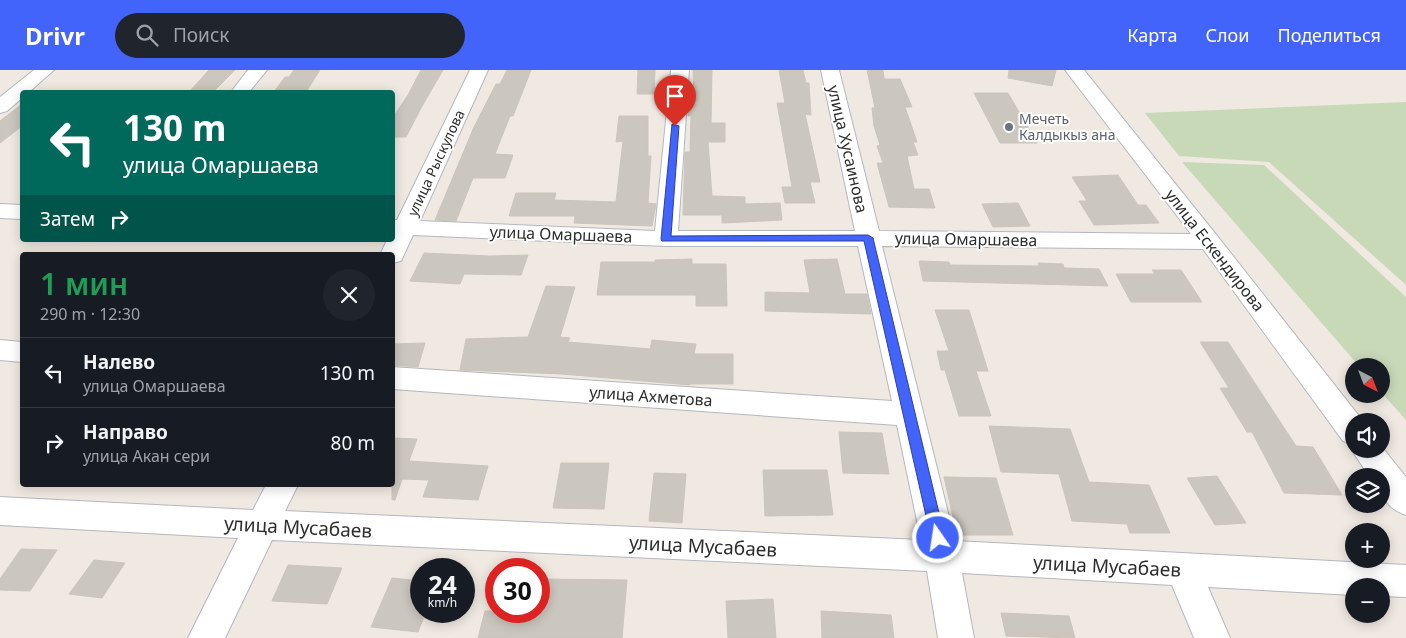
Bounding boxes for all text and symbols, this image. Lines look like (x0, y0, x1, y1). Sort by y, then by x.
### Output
search box (115, 13, 465, 58)
text: Drivr (25, 19, 85, 52)
icon: search (133, 21, 161, 49)
text: Поиск (173, 22, 229, 48)
text: Карта (1127, 23, 1177, 47)
text: Слои (1205, 23, 1249, 47)
text: Поделиться (1277, 23, 1381, 47)
pin (654, 75, 696, 126)
icon: arrive (661, 82, 689, 110)
street label: улица Хусаинова (823, 83, 873, 215)
text: 130 m (123, 104, 226, 151)
street label: улица Рыскулова (403, 106, 469, 219)
place label: Мечеть Калдыкыз ана (1019, 109, 1115, 144)
icon: left (40, 110, 105, 175)
marker: Мечеть Калдыкыз ана (1003, 121, 1015, 133)
text: улица Омаршаева (123, 149, 319, 179)
street label: улица Ескендирова (1160, 184, 1270, 316)
icon: right (105, 205, 133, 233)
text: Затем (40, 206, 95, 232)
street label: улица Омаршаева (489, 221, 633, 247)
street label: улица Омаршаева (895, 227, 1037, 251)
text: 1 мин (40, 263, 128, 304)
button: close (323, 269, 375, 321)
text: 290 m · 12:30 (40, 303, 140, 325)
text: Налево (83, 349, 155, 375)
north arrow (1345, 358, 1390, 402)
map controls (1345, 358, 1390, 623)
icon: left (40, 359, 68, 387)
text: 130 m (320, 360, 375, 386)
text: улица Омаршаева (83, 375, 226, 397)
street label: улица Ахметова (589, 381, 713, 411)
button: sound (1345, 413, 1390, 458)
text: Направо (83, 419, 168, 445)
icon: right (40, 429, 68, 457)
text: 80 m (331, 430, 375, 456)
text: улица Акан сери (83, 445, 210, 467)
button: layers (1345, 468, 1390, 513)
street label: улица Мусабаев (223, 510, 373, 544)
position arrow (911, 511, 963, 563)
button: + (1345, 523, 1390, 568)
street label: улица Мусабаев (628, 529, 778, 563)
street label: улица Мусабаев (1032, 549, 1182, 583)
speed limit sign: 30 (485, 558, 550, 623)
text: 24 (428, 567, 457, 601)
button: − (1345, 578, 1390, 623)
text: km/h (428, 594, 457, 611)

